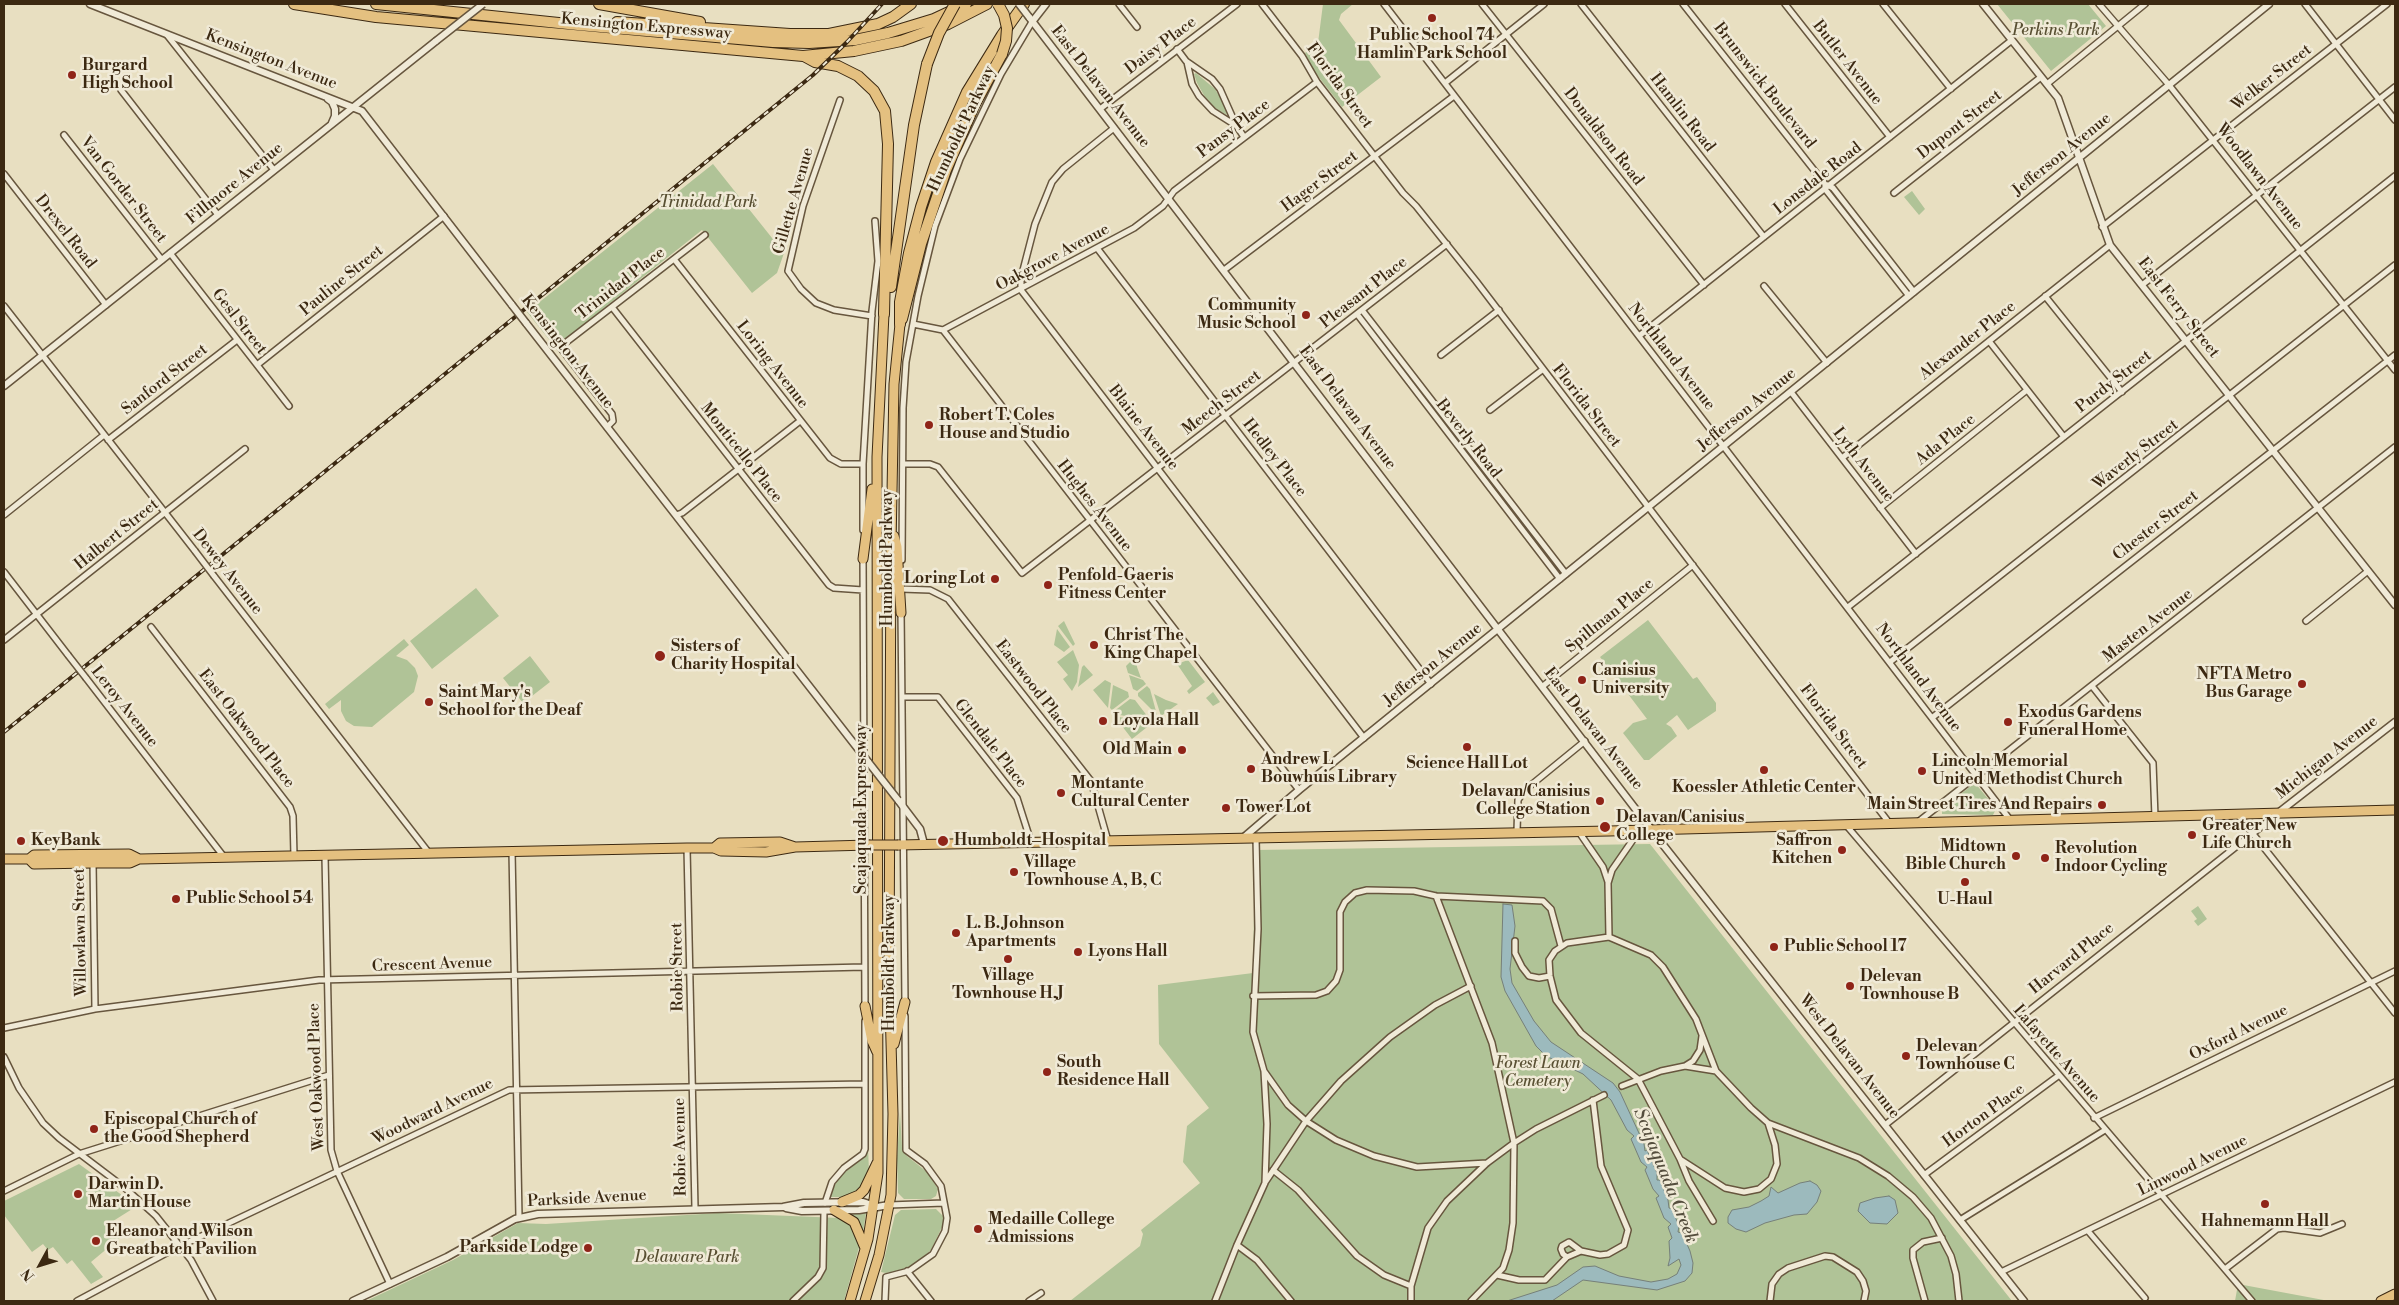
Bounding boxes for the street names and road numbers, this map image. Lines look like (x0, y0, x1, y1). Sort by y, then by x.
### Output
street label: Kensington Expressway (560, 10, 732, 44)
street label: Daisy Place (1122, 13, 1200, 79)
street label: Butler Avenue (1808, 17, 1886, 109)
street label: Brunswick Boulevard (1709, 19, 1819, 153)
street label: East Delavan Avenue (1046, 22, 1154, 152)
street label: Kensington Avenue (203, 26, 339, 94)
street label: Florida Street (1302, 40, 1376, 132)
street label: Welker Street (2228, 41, 2316, 115)
street label: Humboldt Parkway (924, 63, 1000, 195)
street label: Hamlin Road (1645, 70, 1719, 156)
street label: Donaldson Road (1559, 84, 1647, 190)
street label: Dupont Street (1914, 86, 2006, 164)
street label: Pansy Place (1194, 95, 1274, 163)
street label: Jefferson Avenue (2009, 109, 2115, 201)
street label: Woodlawn Avenue (2211, 120, 2307, 234)
street label: Van Gorder Street (76, 133, 170, 247)
street label: Fillmore Avenue (183, 139, 287, 229)
street label: Lonsdale Road (1770, 139, 1866, 219)
street label: Gillette Avenue (770, 146, 818, 256)
street label: Hager Street (1278, 147, 1362, 217)
street label: Drexel Road (30, 191, 100, 273)
street label: Oakgrove Avenue (993, 220, 1113, 296)
street label: Pauline Street (296, 242, 388, 320)
street label: Trinidad Place (573, 243, 669, 325)
street label: Pleasant Place (1317, 253, 1411, 333)
street label: East Ferry Street (2133, 254, 2223, 362)
street label: Gesl Street (207, 285, 271, 359)
street label: Kensington Avenue (517, 291, 617, 413)
street label: Alexander Place (1916, 297, 2020, 385)
street label: Northland Avenue (1623, 299, 1719, 415)
street label: Loring Avenue (732, 317, 812, 413)
street label: Sanford Street (118, 340, 212, 420)
street label: East Delavan Avenue (1294, 342, 1400, 474)
street label: Purdy Street (2072, 346, 2156, 418)
street label: Florida Street (1547, 360, 1625, 452)
street label: Jefferson Avenue (1694, 364, 1800, 456)
street label: Meech Street (1179, 366, 1265, 440)
street label: Blaine Avenue (1104, 382, 1182, 474)
street label: Beverly Road (1431, 396, 1505, 482)
street label: Monticello Place (696, 399, 786, 507)
street label: Ada Place (1912, 410, 1980, 470)
street label: Hedley Place (1238, 415, 1310, 501)
street label: Waverly Street (2089, 416, 2183, 494)
street label: Lyth Avenue (1828, 424, 1898, 506)
street label: Hughes Avenue (1052, 456, 1136, 556)
street label: Chester Street (2109, 487, 2203, 565)
street label: Humboldt Parkway (878, 490, 898, 626)
street label: Halbert Street (71, 495, 163, 575)
street label: Dewey Avenue (188, 525, 266, 619)
street label: Spillman Place (1562, 575, 1658, 657)
street label: Masten Avenue (2099, 585, 2197, 667)
street label: Jefferson Avenue (1380, 619, 1486, 711)
street label: Northland Avenue (1871, 620, 1965, 736)
street label: Eastwood Place (991, 637, 1075, 737)
street label: Leroy Avenue (86, 663, 162, 751)
street label: East Delavan Avenue (1539, 664, 1647, 794)
street label: East Oakwood Place (194, 666, 298, 792)
street label: Florida Street (1795, 681, 1871, 773)
street label: Glendale Place (949, 696, 1031, 792)
street label: Michigan Avenue (2272, 712, 2382, 804)
street label: Scajaquada Expressway (852, 724, 872, 894)
street label: Willowlawn Street (70, 868, 92, 996)
street label: Humboldt Parkway (880, 895, 900, 1031)
street label: Harvard Place (2026, 919, 2118, 999)
street label: Robie Street (668, 922, 688, 1012)
street label: Crescent Avenue (372, 953, 492, 977)
street label: West Delavan Avenue (1795, 991, 1903, 1123)
street label: Lafayette Avenue (2008, 1001, 2104, 1107)
street label: Oxford Avenue (2187, 1001, 2291, 1065)
street label: West Oakwood Place (305, 1003, 329, 1151)
street label: Woodward Avenue (370, 1074, 496, 1150)
street label: Horton Place (1939, 1080, 2029, 1152)
street label: Robie Avenue (671, 1098, 691, 1196)
street label: Linwood Avenue (2135, 1131, 2251, 1201)
street label: Parkside Avenue (527, 1186, 647, 1212)

